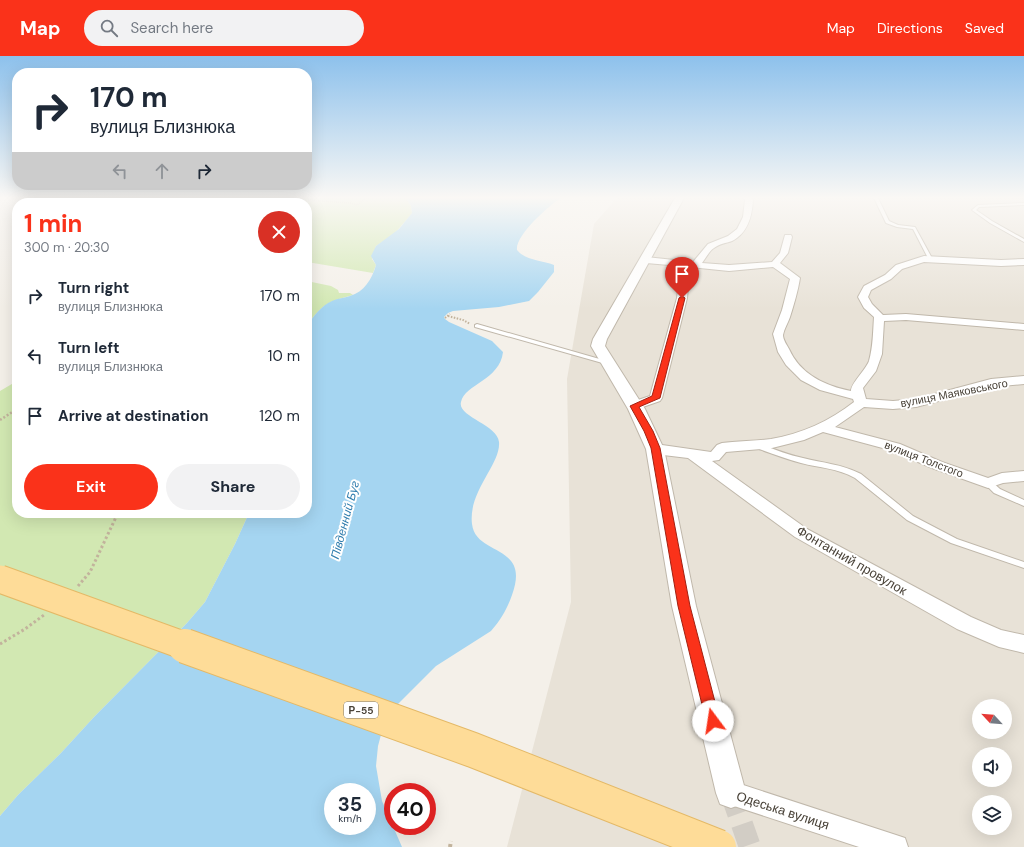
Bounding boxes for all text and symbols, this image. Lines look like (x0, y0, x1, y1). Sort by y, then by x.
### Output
search box (84, 10, 364, 46)
text: Map (20, 16, 60, 41)
icon: search (98, 17, 120, 39)
text: Search here (130, 18, 213, 38)
text: Map (827, 19, 855, 37)
text: Directions (877, 19, 943, 37)
text: Saved (965, 19, 1004, 37)
text: 170 m (90, 79, 168, 116)
icon: right (24, 84, 76, 136)
text: вулиця Близнюка (90, 115, 235, 139)
icon: left (109, 160, 131, 182)
icon: ahead (151, 160, 173, 182)
icon: right (193, 160, 215, 182)
text: 1 min (24, 208, 82, 239)
button: close (258, 211, 300, 253)
text: 300 m · 20:30 (24, 239, 109, 256)
pin (665, 257, 699, 298)
icon: arrive (671, 263, 693, 285)
text: Turn right (58, 278, 129, 298)
icon: right (24, 285, 46, 307)
text: 170 m (260, 286, 300, 306)
text: вулиця Близнюка (58, 298, 163, 315)
text: Turn left (58, 338, 119, 358)
icon: left (24, 345, 46, 367)
text: 10 m (268, 346, 300, 366)
text: вулиця Близнюка (58, 358, 163, 375)
street label: вулиця Маяковського (899, 376, 1009, 410)
icon: arrive (24, 405, 46, 427)
text: Arrive at destination (58, 406, 209, 426)
text: 120 m (259, 406, 300, 426)
street label: вулиця Толстого (883, 438, 965, 480)
button: Exit (24, 464, 158, 510)
button: Share (166, 464, 300, 510)
water label: Південний Буг (327, 479, 363, 561)
street label: Фонтанний провулок (794, 522, 910, 599)
north arrow (972, 699, 1012, 739)
map controls (972, 699, 1012, 835)
position arrow (692, 700, 734, 742)
road number: Р-55 (344, 702, 378, 718)
button: sound (972, 747, 1012, 787)
speed limit sign: 40 (384, 783, 436, 835)
street label: Одеська вулиця (734, 787, 831, 834)
text: 35 (338, 791, 362, 817)
button: layers (972, 795, 1012, 835)
text: km/h (338, 812, 362, 825)

